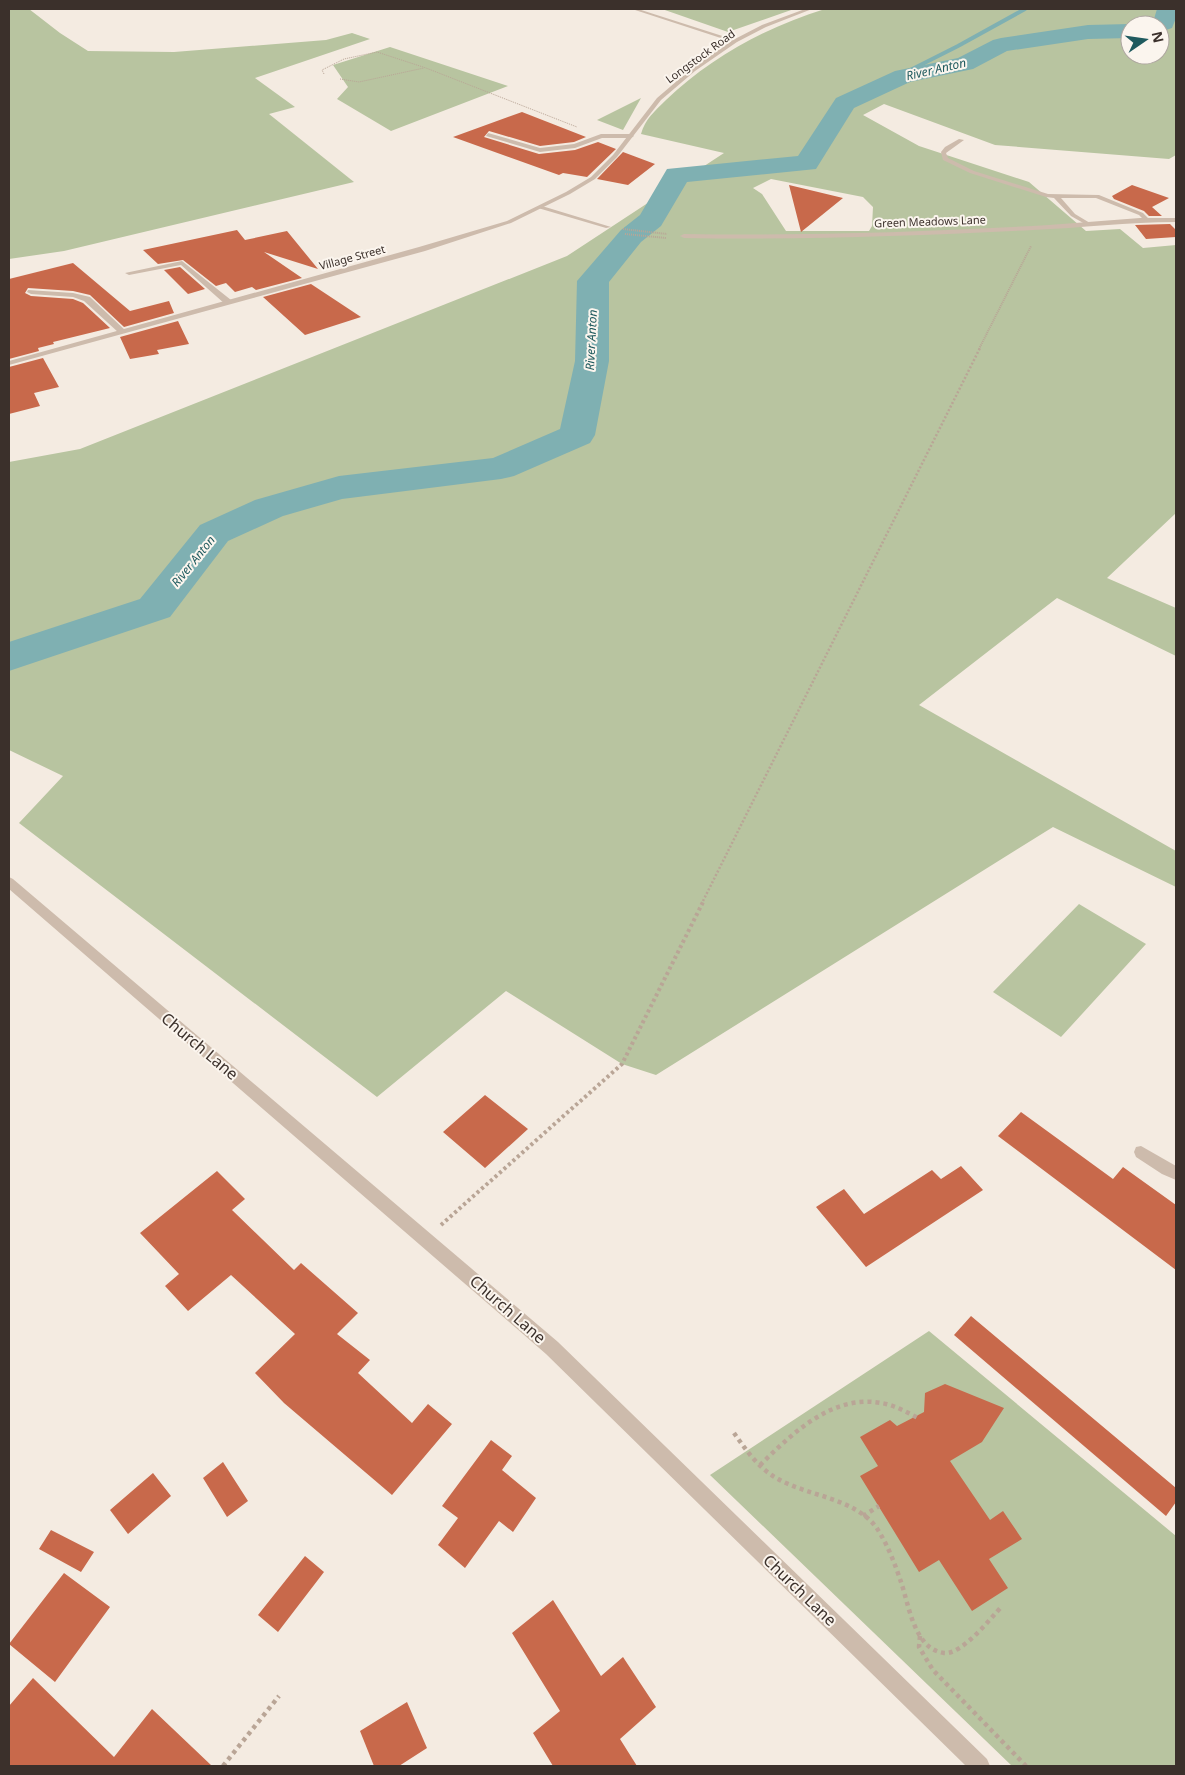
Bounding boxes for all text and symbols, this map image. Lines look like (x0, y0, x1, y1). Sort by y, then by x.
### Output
north arrow (1120, 15, 1170, 65)
street label: Longstock Road (662, 26, 738, 86)
text: N (1148, 29, 1169, 45)
water label: River Anton (904, 54, 968, 84)
street label: Green Meadows Lane (874, 212, 986, 230)
street label: Village Street (317, 241, 387, 273)
water label: River Anton (581, 309, 601, 371)
water label: River Anton (167, 532, 219, 590)
street label: Church Lane (157, 1007, 243, 1085)
street label: Church Lane (465, 1270, 551, 1348)
street label: Church Lane (758, 1549, 842, 1631)

